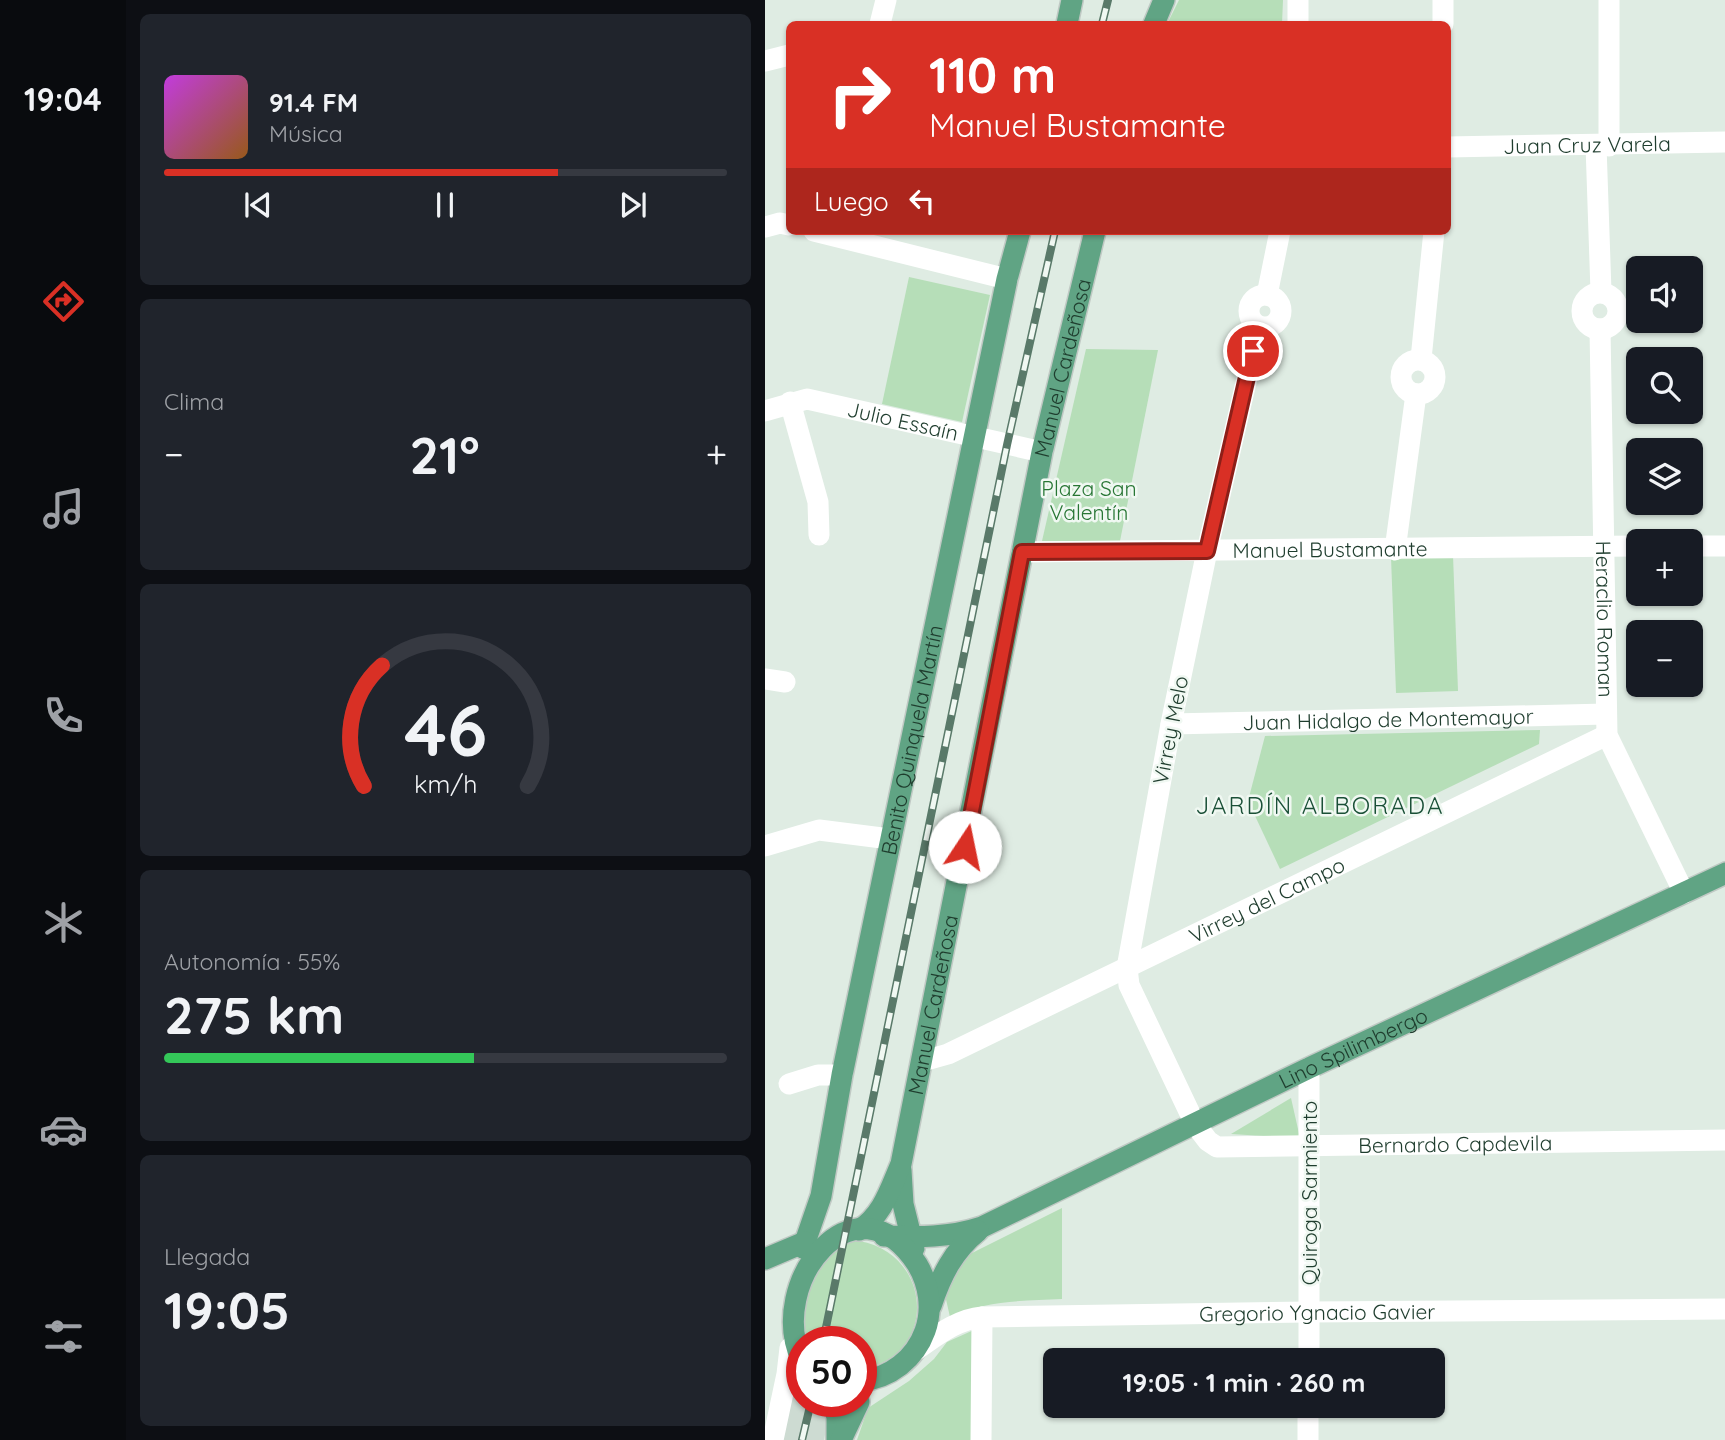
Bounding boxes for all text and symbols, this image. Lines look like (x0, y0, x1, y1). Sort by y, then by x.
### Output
text: 110 m (929, 44, 1056, 105)
icon: right (814, 49, 905, 140)
text: 19:04 (24, 79, 102, 119)
text: 91.4 FM (269, 86, 358, 119)
text: Manuel Bustamante (929, 105, 1226, 145)
text: Música (269, 119, 343, 148)
street label: Juan Cruz Varela (1503, 130, 1671, 159)
icon: left (903, 182, 941, 220)
text: Luego (814, 185, 889, 218)
icon: previous (239, 186, 277, 224)
icon: pause (426, 186, 464, 224)
icon: next (614, 186, 652, 224)
map controls (1626, 256, 1703, 697)
button: sound (1626, 256, 1703, 333)
street label: Manuel Cardeñosa (1028, 276, 1096, 460)
icon: directions (39, 277, 88, 326)
pin (1223, 321, 1283, 381)
icon: arrive (1234, 332, 1272, 370)
button: search (1626, 347, 1703, 424)
text: Clima (164, 387, 224, 416)
street label: Julio Essaín (845, 396, 961, 446)
text: 21° (410, 422, 480, 487)
text: − (164, 430, 184, 478)
text: + (706, 430, 727, 478)
button: layers (1626, 438, 1703, 515)
park label: Plaza San Valentín (1041, 475, 1137, 525)
icon: music (39, 484, 88, 533)
button: + (1626, 529, 1703, 606)
street label: Manuel Bustamante (1232, 535, 1428, 563)
street label: Heraclio Roman (1591, 540, 1619, 698)
button: − (1626, 620, 1703, 697)
street label: Benito Quinquela Martín (875, 623, 948, 857)
street label: Virrey Melo (1147, 673, 1193, 787)
text: 46 (404, 683, 487, 774)
icon: phone (39, 691, 88, 740)
street label: Juan Hidalgo de Montemayor (1242, 703, 1534, 735)
text: km/h (414, 768, 477, 799)
district label: JARDÍN ALBORADA (1196, 790, 1444, 820)
position arrow (928, 810, 1002, 884)
street label: Virrey del Campo (1185, 851, 1349, 948)
icon: climate (39, 898, 88, 947)
street label: Manuel Cardeñosa (902, 912, 963, 1097)
text: Autonomía · 55% (164, 947, 340, 976)
text: 275 km (164, 982, 344, 1047)
street label: Lino Spilimbergo (1274, 1001, 1432, 1094)
street label: Quiroga Sarmiento (1296, 1101, 1322, 1285)
icon: car (39, 1105, 88, 1154)
street label: Bernardo Capdevila (1358, 1129, 1552, 1158)
text: Llegada (164, 1242, 250, 1271)
text: 19:05 (164, 1277, 290, 1342)
street label: Gregorio Ygnacio Gavier (1199, 1298, 1435, 1327)
icon: filters (39, 1312, 88, 1361)
speed limit sign: 50 (786, 1326, 877, 1417)
text: 19:05 · 1 min · 260 m (1123, 1366, 1365, 1399)

